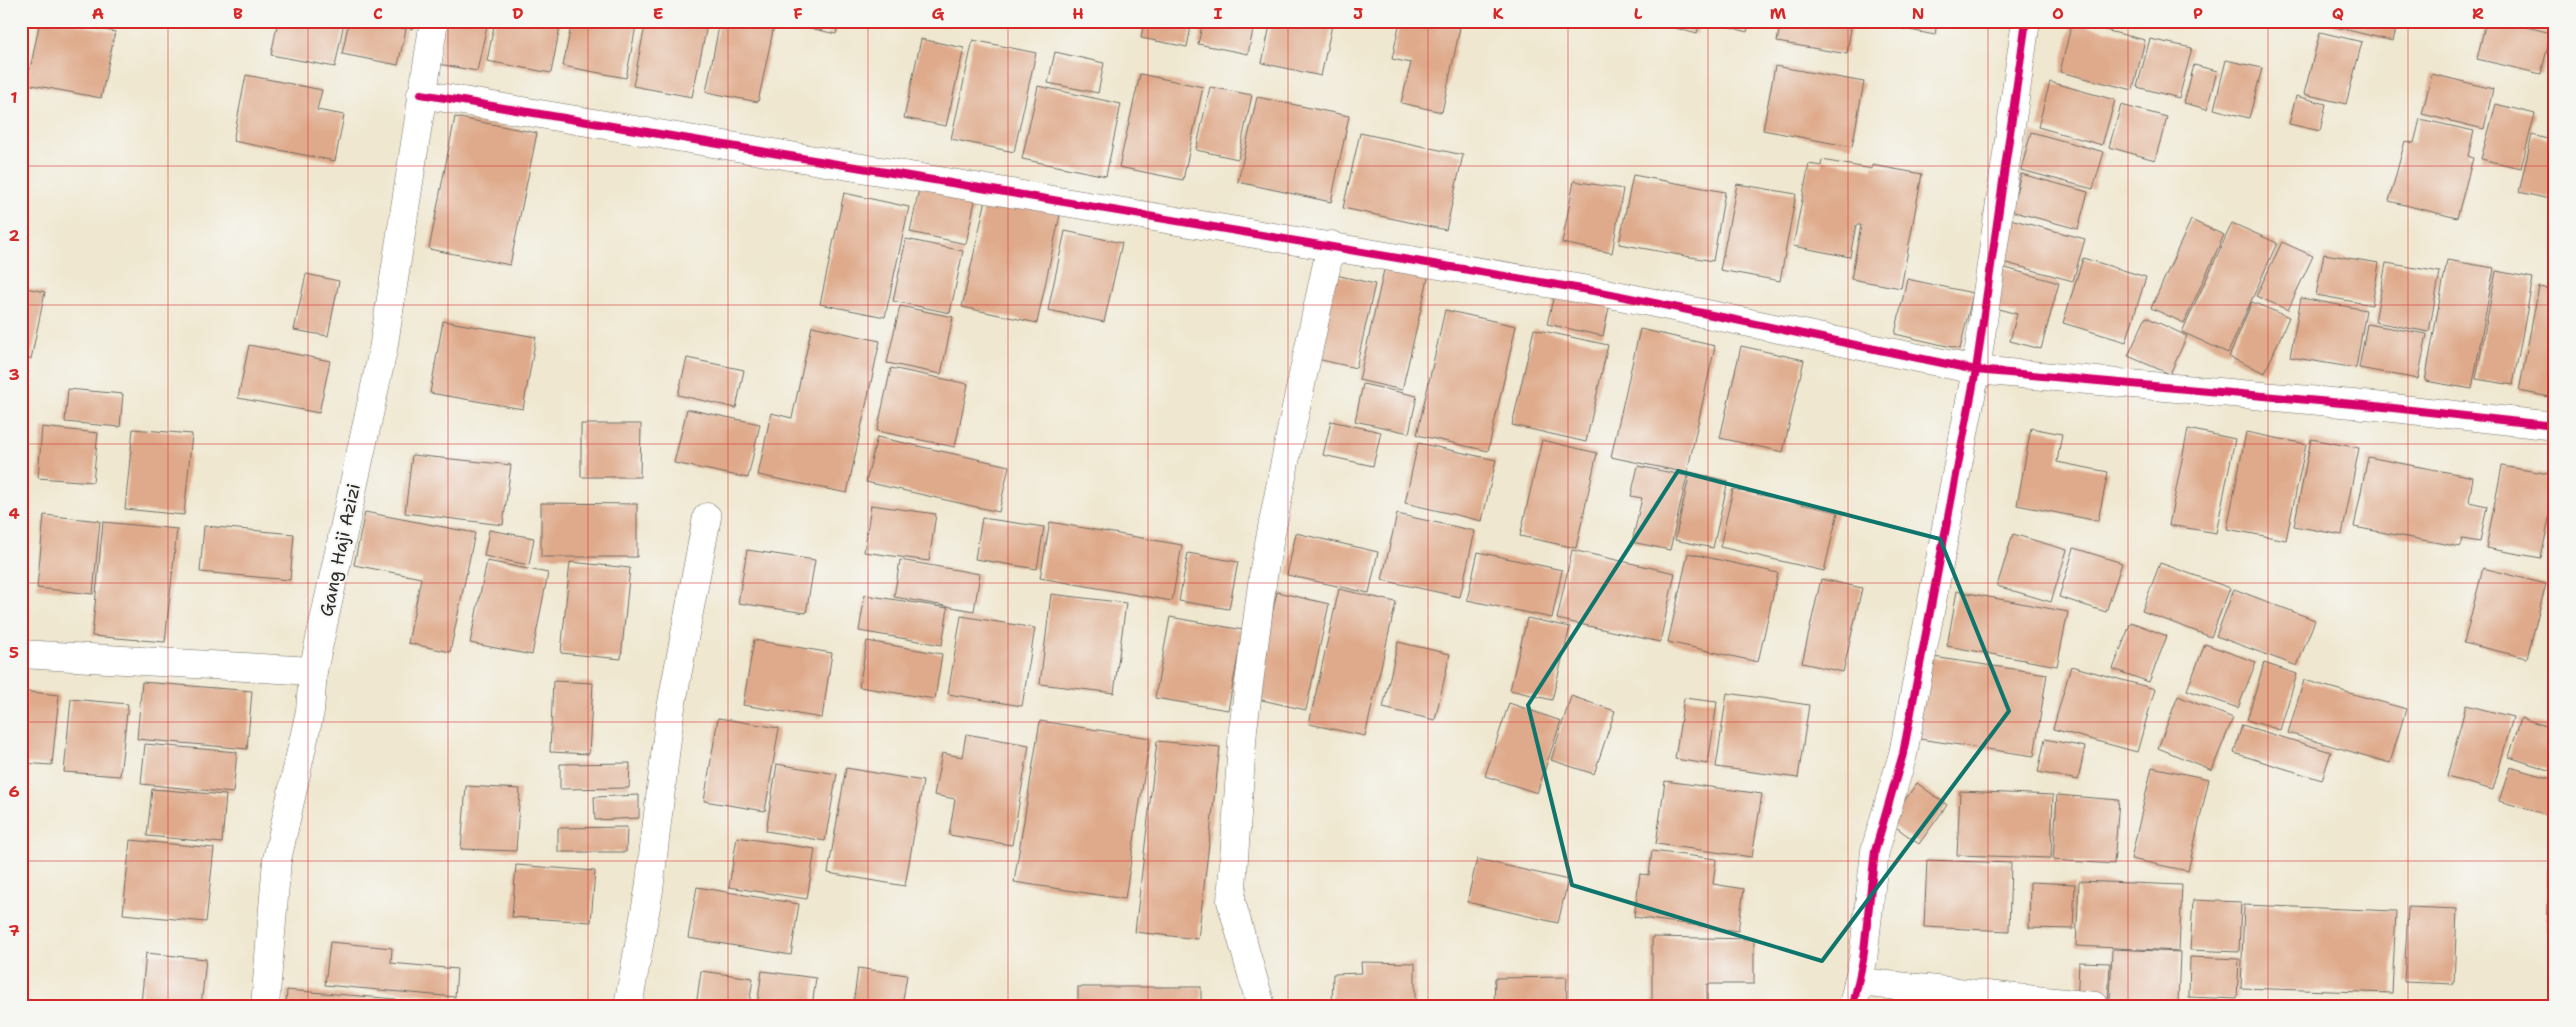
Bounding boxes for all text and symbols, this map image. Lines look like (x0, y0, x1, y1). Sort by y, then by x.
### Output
text: A (92, 3, 104, 24)
text: B (233, 3, 243, 24)
text: C (373, 3, 383, 24)
text: D (512, 3, 524, 24)
text: E (653, 3, 663, 24)
text: F (793, 3, 803, 24)
text: G (932, 3, 945, 24)
text: H (1072, 3, 1084, 24)
text: I (1214, 3, 1223, 24)
text: J (1353, 3, 1363, 24)
text: K (1493, 3, 1504, 24)
text: L (1634, 3, 1643, 24)
text: M (1770, 3, 1787, 24)
text: N (1912, 3, 1924, 24)
text: O (2052, 3, 2064, 24)
text: P (2193, 3, 2203, 24)
text: Q (2332, 3, 2344, 24)
text: R (2472, 3, 2484, 24)
text: 1 (10, 87, 18, 108)
text: 2 (8, 225, 20, 246)
text: 3 (8, 364, 20, 385)
street label: Gang Haji Azizi (314, 481, 366, 619)
text: 4 (8, 503, 20, 524)
text: 5 (9, 642, 19, 663)
text: 6 (8, 781, 20, 802)
text: 7 (8, 920, 20, 941)

